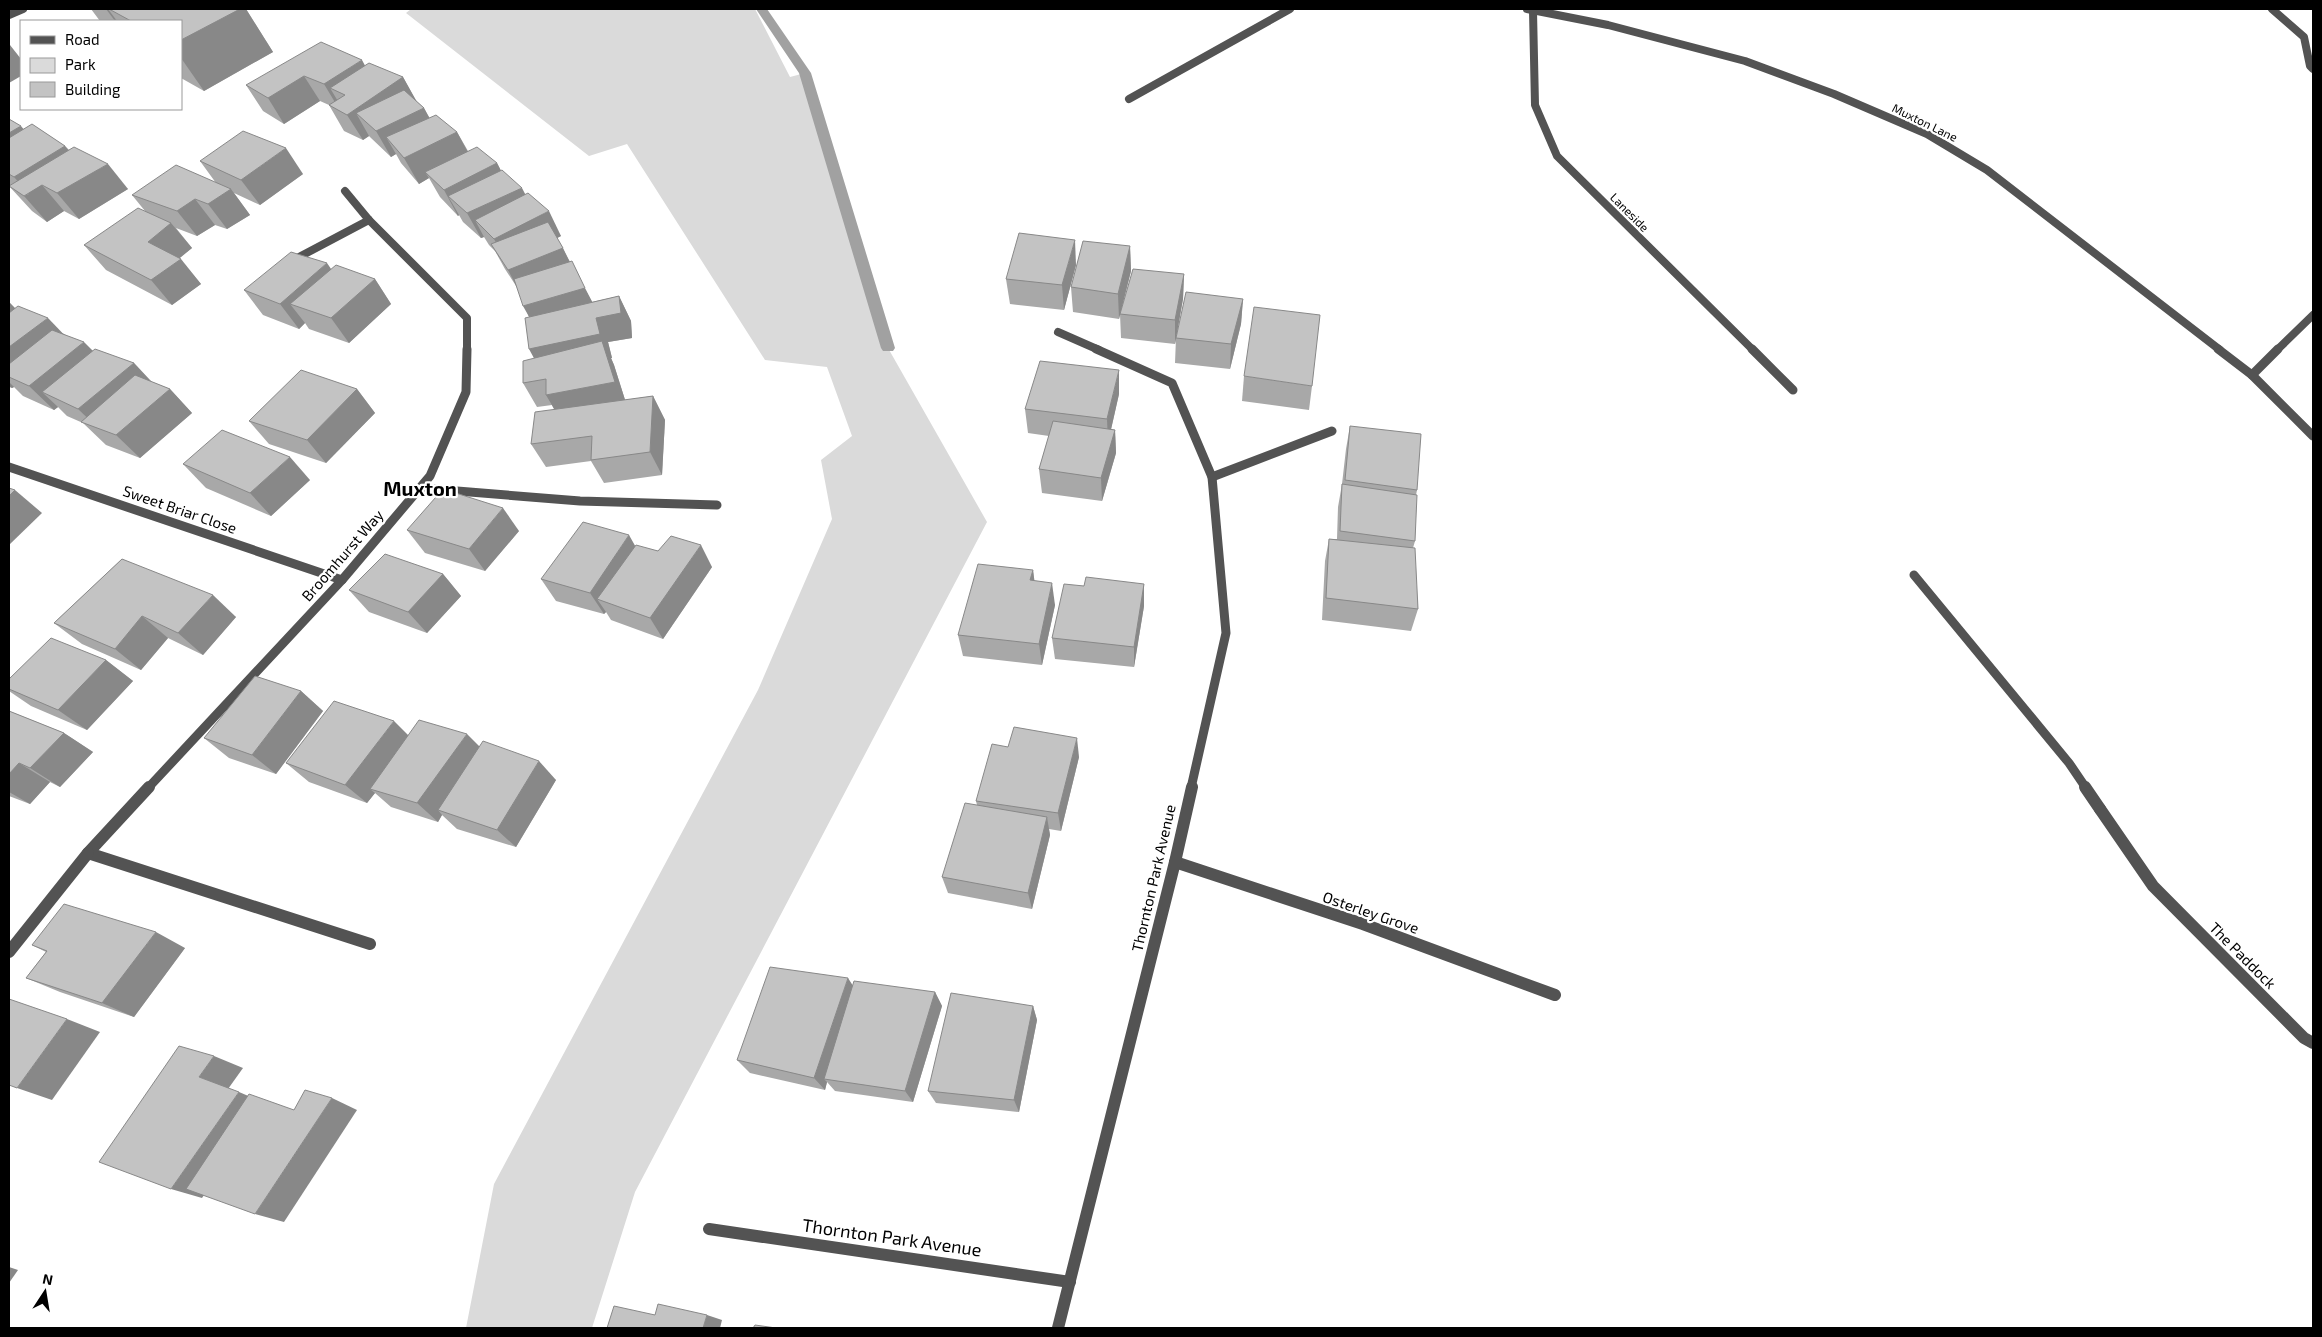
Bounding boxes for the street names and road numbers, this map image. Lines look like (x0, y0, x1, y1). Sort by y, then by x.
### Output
street label: Muxton Lane (1890, 100, 1960, 144)
street label: Laneside (1608, 190, 1652, 234)
street label: Sweet Briar Close (121, 481, 239, 537)
street label: Broomhurst Way (297, 506, 387, 604)
street label: Thornton Park Avenue (1127, 803, 1179, 953)
street label: Osterley Grove (1321, 887, 1421, 937)
street label: The Paddock (2206, 918, 2280, 992)
street label: Thornton Park Avenue (801, 1214, 983, 1260)

